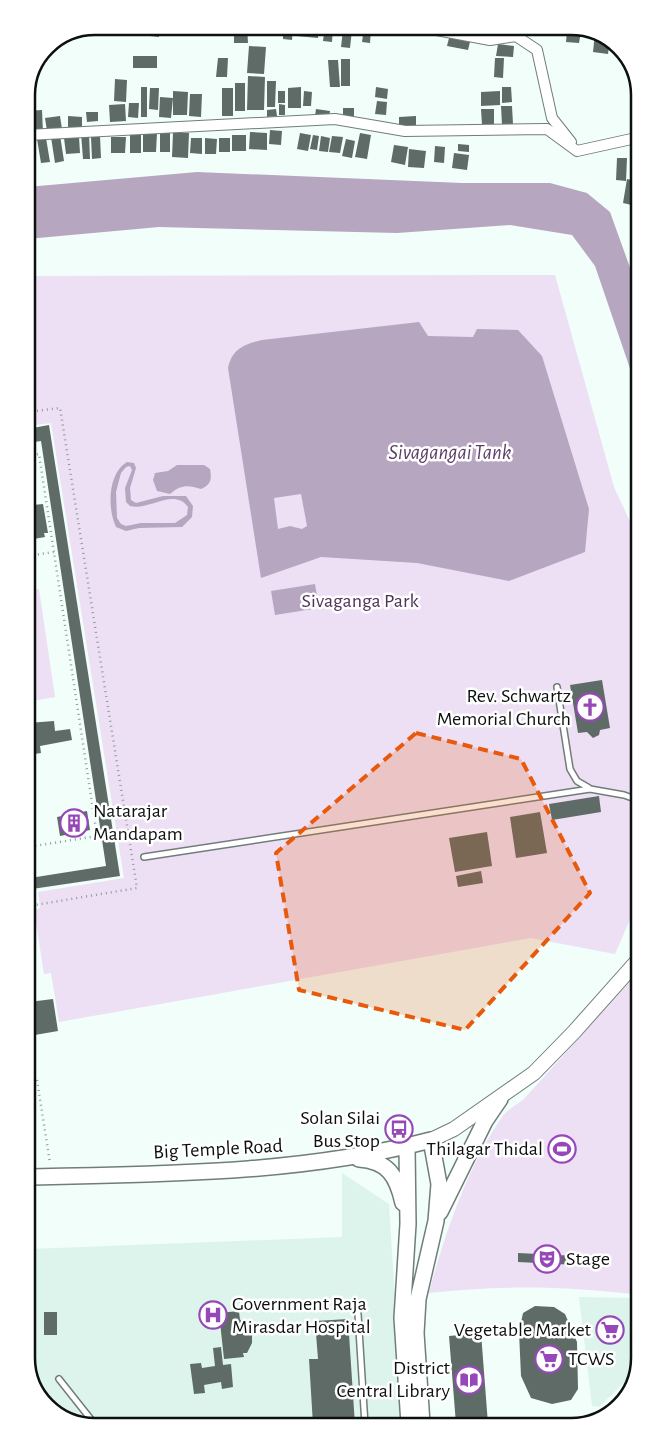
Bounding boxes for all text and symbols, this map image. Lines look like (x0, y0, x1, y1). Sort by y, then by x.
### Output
water label: Sivagangai Tank (388, 442, 512, 463)
park label: Sivaganga Park (301, 591, 419, 611)
place label: Rev. Schwartz Memorial Church (437, 686, 571, 729)
church icon: Rev. Schwartz Memorial Church (575, 692, 605, 722)
place label: Natarajar Mandapam (93, 801, 183, 844)
building icon: Natarajar Mandapam (59, 808, 89, 838)
place label: Solan Silai Bus Stop (300, 1108, 380, 1151)
bus stop icon: Solan Silai Bus Stop (384, 1114, 414, 1144)
sports icon: Thilagar Thidal (547, 1134, 577, 1164)
street label: Big Temple Road (153, 1136, 283, 1162)
place label: Thilagar Thidal (426, 1139, 543, 1159)
theatre icon: Stage (532, 1244, 562, 1274)
place label: Stage (566, 1249, 610, 1269)
place label: Government Raja Mirasdar Hospital (232, 1294, 371, 1337)
hospital icon: Government Raja Mirasdar Hospital (198, 1300, 228, 1330)
supermarket icon: Vegetable Market (595, 1315, 625, 1345)
place label: Vegetable Market (454, 1320, 592, 1340)
supermarket icon: TCWS (534, 1344, 564, 1374)
place label: TCWS (568, 1349, 614, 1369)
place label: District Central Library (337, 1358, 451, 1401)
library icon: District Central Library (454, 1365, 484, 1395)

